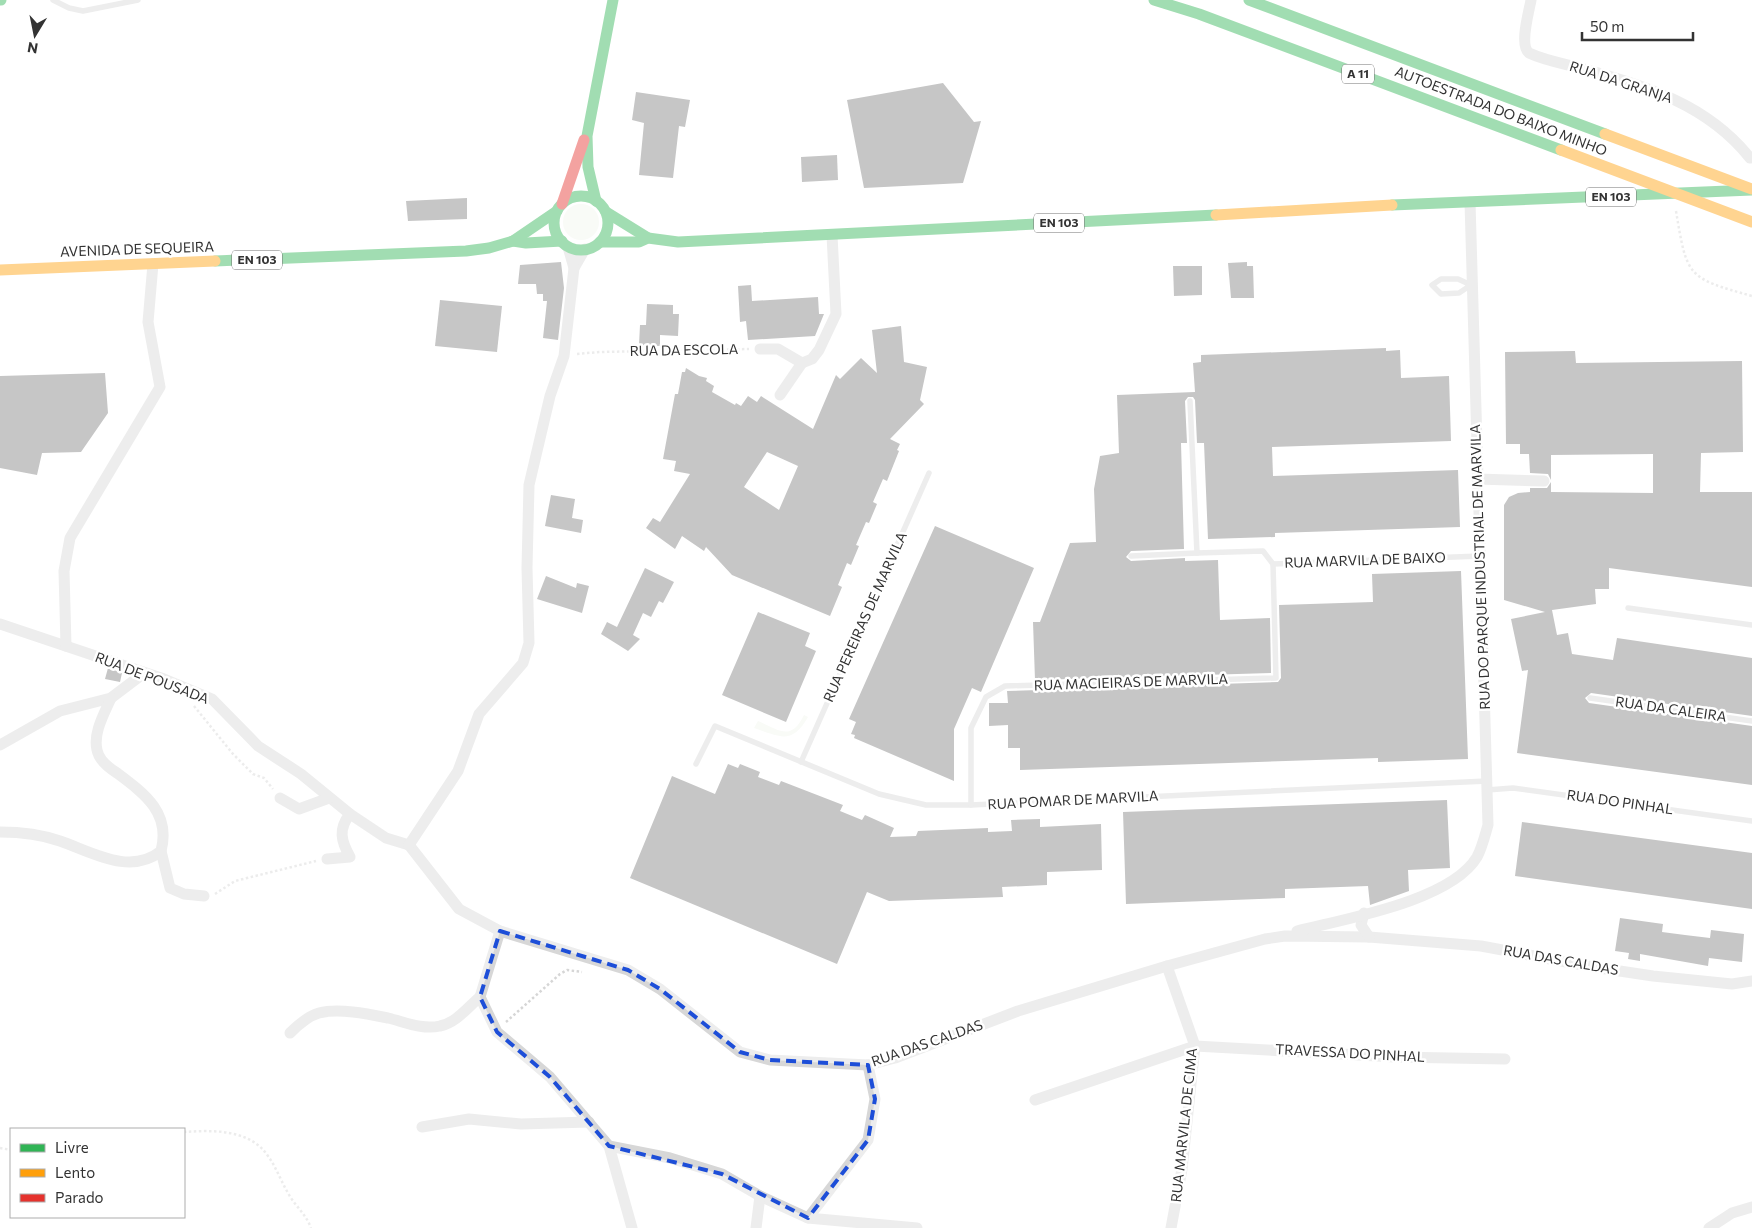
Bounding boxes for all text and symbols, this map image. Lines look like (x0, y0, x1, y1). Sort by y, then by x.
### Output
north arrow (10, 10, 60, 60)
scale bar (1582, 10, 1693, 42)
text: 50 m (1590, 17, 1624, 35)
text: N (26, 39, 39, 58)
street label: RUA DA GRANJA (1568, 57, 1675, 106)
street label: AUTOESTRADA DO BAIXO MINHO (1393, 62, 1610, 159)
road number: A 11 (1342, 64, 1374, 84)
road number: EN 103 (1586, 188, 1636, 206)
road number: EN 103 (1034, 214, 1084, 232)
street label: AVENIDA DE SEQUEIRA (60, 237, 215, 260)
road number: EN 103 (232, 250, 282, 270)
street label: RUA DA ESCOLA (629, 340, 739, 359)
street label: RUA DO PARQUE INDUSTRIAL DE MARVILA (1466, 424, 1493, 710)
street label: RUA PEREIRAS DE MARVILA (819, 529, 910, 705)
street label: RUA MARVILA DE BAIXO (1284, 548, 1446, 571)
street label: RUA DE POUSADA (93, 648, 212, 707)
street label: RUA MACIEIRAS DE MARVILA (1034, 670, 1229, 693)
street label: RUA DA CALEIRA (1614, 692, 1728, 725)
street label: RUA DO PINHAL (1566, 786, 1674, 817)
street label: RUA POMAR DE MARVILA (987, 787, 1159, 812)
street label: RUA DAS CALDAS (1502, 941, 1620, 978)
street label: RUA DAS CALDAS (869, 1015, 985, 1070)
street label: TRAVESSA DO PINHAL (1275, 1040, 1425, 1065)
street label: RUA MARVILA DE CIMA (1167, 1047, 1200, 1203)
legend (10, 1128, 185, 1218)
text: Livre (55, 1138, 89, 1156)
text: Lento (55, 1163, 95, 1181)
text: Parado (55, 1188, 104, 1206)

